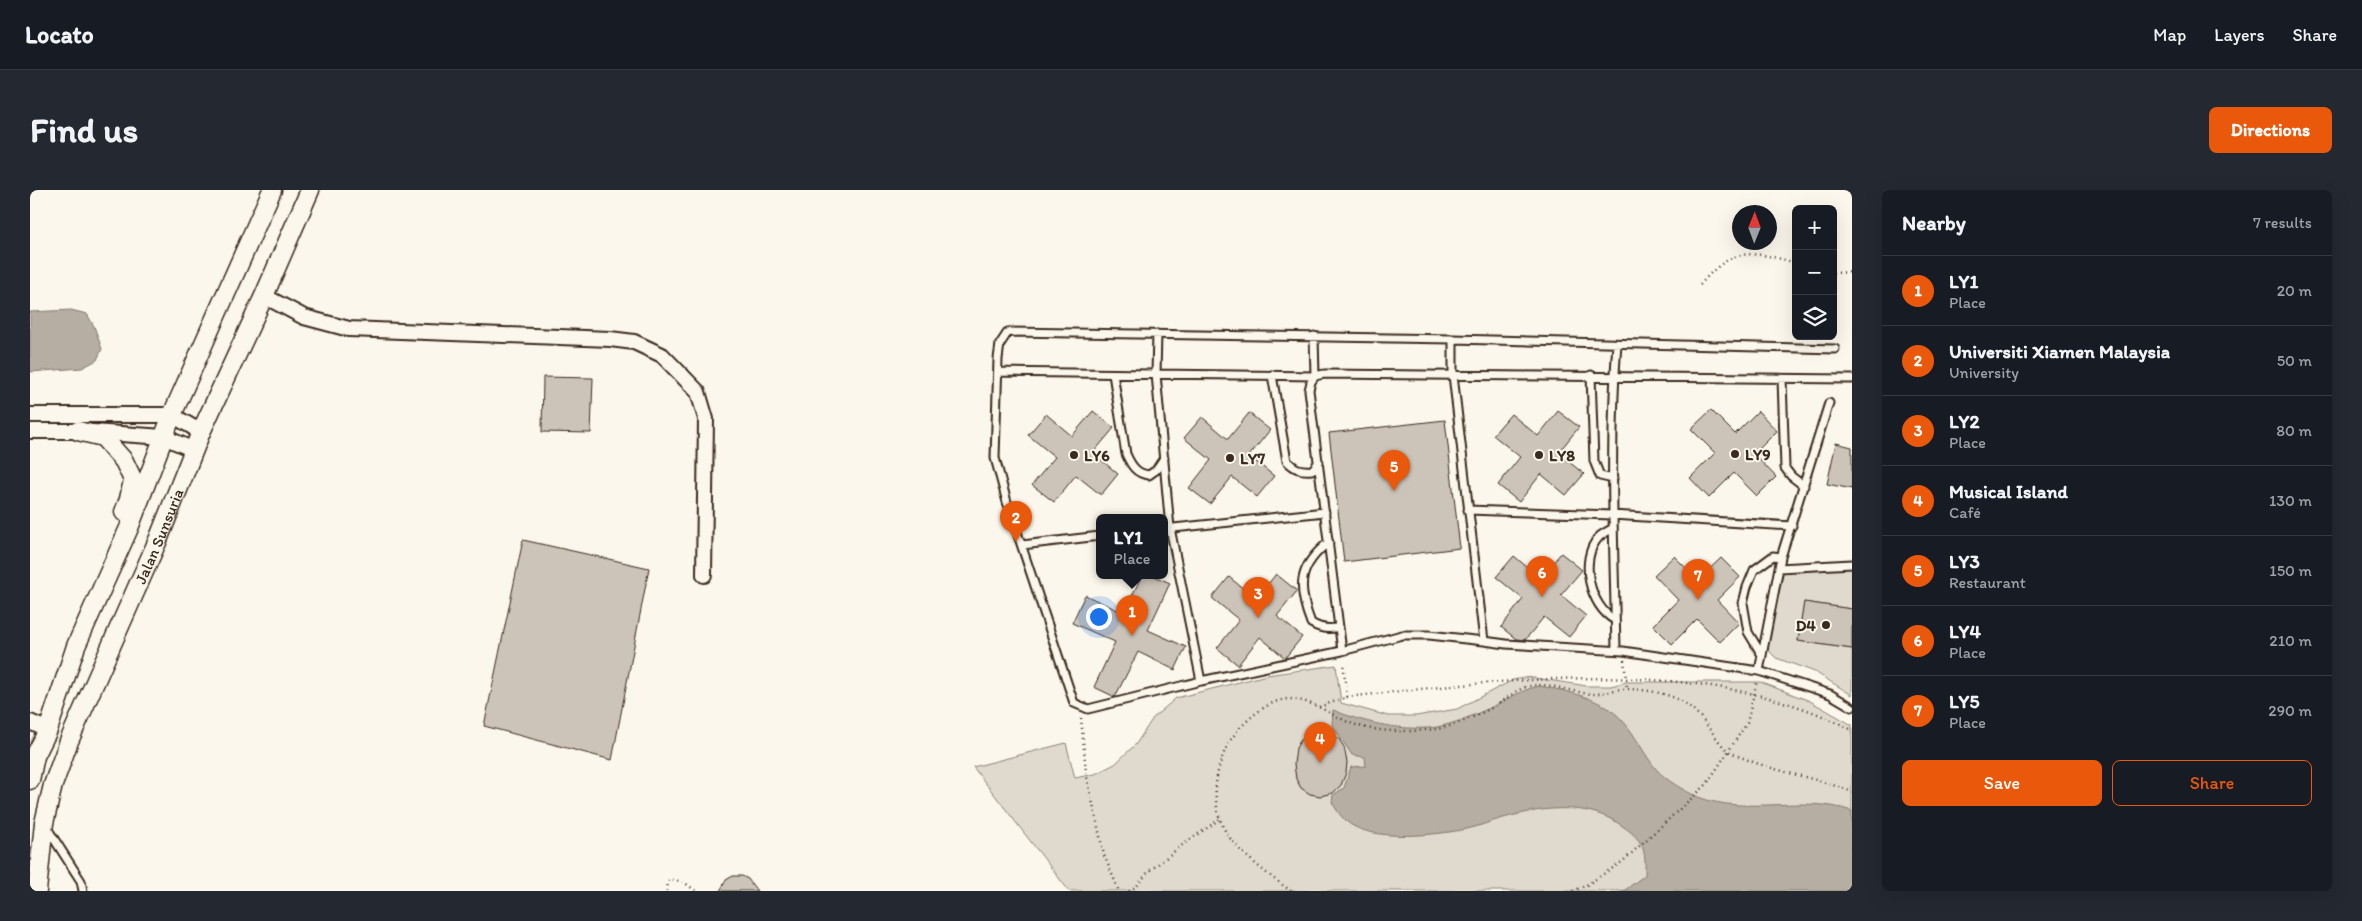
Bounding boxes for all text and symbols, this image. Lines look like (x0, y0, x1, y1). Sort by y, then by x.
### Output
text: Locato (25, 20, 94, 49)
text: Map (2153, 24, 2186, 46)
text: Layers (2214, 24, 2264, 46)
text: Share (2292, 24, 2337, 46)
button: Directions (2209, 107, 2332, 153)
text: Find us (30, 109, 138, 151)
north arrow (1732, 205, 1777, 250)
map controls (1792, 205, 1837, 340)
button: + (1792, 205, 1837, 250)
text: Nearby (1902, 210, 1966, 235)
text: 7 results (2253, 213, 2312, 232)
button: − (1792, 250, 1837, 295)
text: LY1 (1949, 270, 1978, 293)
text: 1 (1914, 281, 1922, 300)
text: 20 m (2277, 281, 2312, 300)
text: Place (1949, 293, 1986, 312)
button: layers (1792, 295, 1837, 340)
text: Universiti Xiamen Malaysia (1949, 340, 2170, 363)
text: 2 (1914, 351, 1922, 370)
text: 50 m (2277, 351, 2312, 370)
text: University (1949, 363, 2019, 382)
text: LY2 (1949, 410, 1979, 433)
text: 3 (1914, 421, 1922, 440)
text: 80 m (2276, 421, 2312, 440)
text: Place (1949, 433, 1986, 452)
place label: LY9 (1745, 445, 1771, 464)
place label: LY6 (1084, 446, 1110, 465)
place label: LY8 (1549, 446, 1575, 465)
marker: LY9 (1729, 448, 1741, 460)
marker: LY6 (1068, 449, 1080, 461)
place label: LY7 (1240, 449, 1265, 468)
marker: LY8 (1533, 449, 1545, 461)
pin: 5 (1378, 450, 1410, 491)
marker: LY7 (1224, 452, 1236, 464)
text: Musical Island (1949, 480, 2068, 503)
street label: Jalan Sunsuria (130, 485, 187, 587)
text: 4 (1913, 491, 1923, 510)
text: 130 m (2269, 491, 2312, 510)
pin: 2 (1000, 501, 1032, 542)
text: Café (1949, 503, 1981, 522)
popup (1096, 514, 1168, 579)
text: LY1 (1114, 526, 1143, 549)
text: Place (1114, 549, 1150, 568)
text: LY3 (1949, 550, 1980, 573)
pin: 6 (1526, 556, 1558, 597)
pin: 7 (1682, 559, 1714, 600)
text: 5 (1914, 561, 1922, 580)
text: 150 m (2269, 561, 2312, 580)
text: Restaurant (1949, 573, 2026, 592)
pin: 3 (1242, 577, 1274, 618)
pin: 1 (1116, 595, 1148, 636)
your location (1086, 604, 1112, 630)
place label: D4 (1796, 616, 1816, 635)
marker: D4 (1820, 619, 1832, 631)
text: LY4 (1949, 620, 1981, 643)
text: 6 (1914, 631, 1922, 650)
text: 210 m (2269, 631, 2312, 650)
text: Place (1949, 643, 1986, 662)
text: LY5 (1949, 690, 1979, 713)
text: 7 (1914, 701, 1922, 720)
text: 290 m (2268, 701, 2312, 720)
text: Place (1949, 713, 1986, 732)
pin: 4 (1304, 722, 1336, 763)
button: Save (1902, 760, 2102, 806)
button: Share (2112, 760, 2312, 806)

